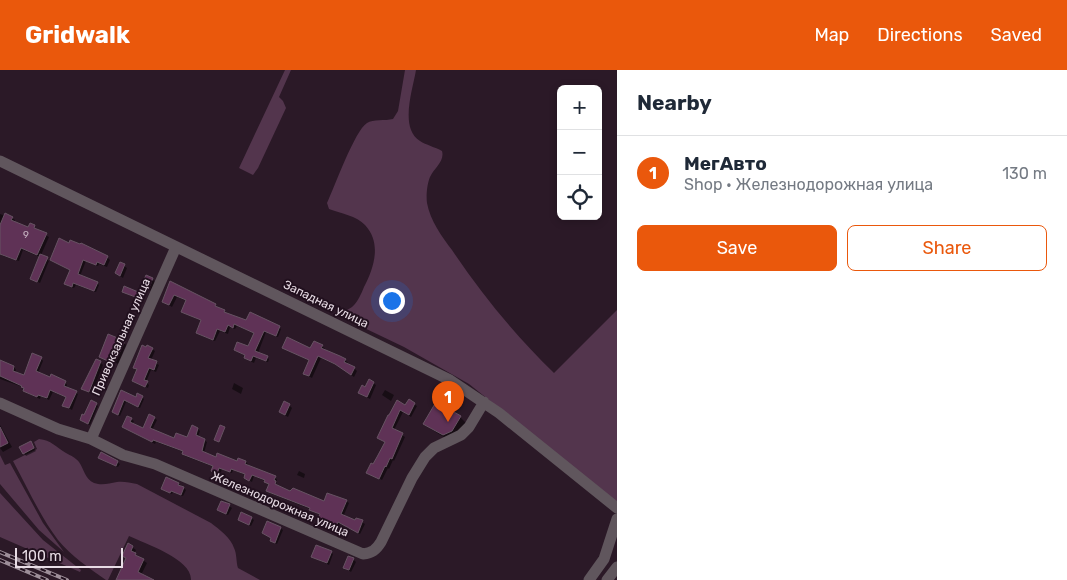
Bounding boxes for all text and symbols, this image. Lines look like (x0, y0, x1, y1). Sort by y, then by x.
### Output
text: Gridwalk (25, 21, 130, 49)
text: Map (814, 24, 849, 46)
text: Directions (877, 24, 963, 46)
text: Saved (991, 24, 1042, 46)
map controls (557, 85, 602, 220)
button: + (557, 85, 602, 130)
text: Nearby (637, 90, 712, 115)
button: − (557, 130, 602, 175)
text: МегАвто (684, 152, 767, 175)
text: 1 (649, 164, 657, 183)
text: 130 m (1002, 164, 1047, 183)
button: locate (557, 175, 602, 220)
text: Shop · Железнодорожная улица (684, 175, 933, 194)
button: Save (637, 225, 837, 271)
button: Share (847, 225, 1047, 271)
house number: 9 (23, 229, 29, 241)
street label: Привокзальная улица (89, 276, 153, 398)
street label: Западная улица (281, 277, 371, 331)
your location (379, 288, 405, 314)
pin: 1 (432, 381, 464, 422)
street label: Железнодорожная улица (209, 469, 351, 539)
scale bar (15, 545, 122, 568)
text: 100 m (22, 548, 62, 565)

